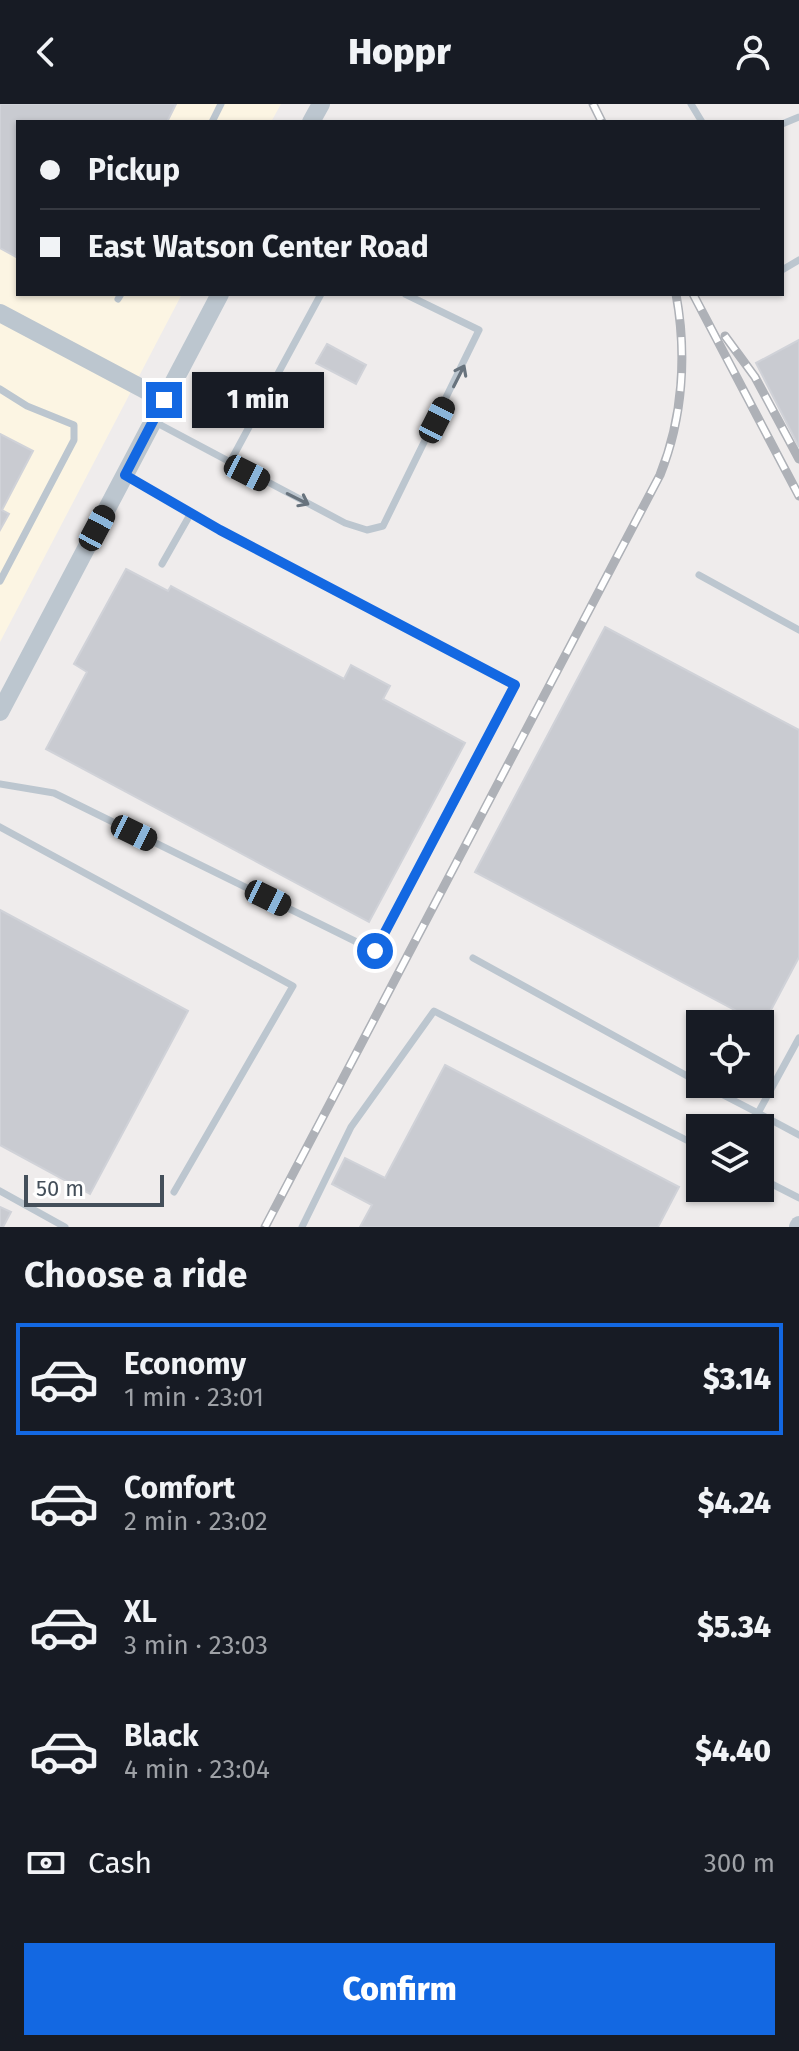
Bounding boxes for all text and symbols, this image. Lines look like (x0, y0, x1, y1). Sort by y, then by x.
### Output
icon: back (24, 30, 68, 74)
text: Hoppr (348, 30, 451, 74)
icon: person (731, 30, 775, 74)
text: Pickup (88, 152, 180, 188)
text: East Watson Center Road (88, 229, 429, 265)
one-way arrow (452, 364, 467, 388)
callout: 1 min (192, 372, 324, 428)
route end (146, 382, 182, 418)
text: 1 min (227, 384, 289, 415)
car (415, 393, 459, 447)
car (220, 451, 274, 495)
one-way arrow (286, 492, 310, 508)
car (75, 501, 119, 555)
car (107, 812, 161, 854)
car (241, 877, 295, 919)
route start (357, 933, 393, 969)
map controls (686, 1010, 774, 1202)
button: locate (686, 1010, 774, 1098)
button: layers (686, 1114, 774, 1202)
scale bar (24, 1171, 164, 1207)
text: 50 m (36, 1175, 84, 1202)
text: Choose a ride (24, 1253, 247, 1297)
icon: car (28, 1343, 100, 1415)
text: Economy (124, 1346, 246, 1382)
text: $3.14 (703, 1361, 771, 1397)
text: 1 min · 23:01 (124, 1382, 264, 1413)
icon: car (28, 1467, 100, 1539)
text: Comfort (124, 1470, 235, 1506)
text: $4.24 (698, 1485, 771, 1521)
text: 2 min · 23:02 (124, 1506, 268, 1537)
icon: car (28, 1591, 100, 1663)
text: XL (124, 1594, 157, 1630)
text: $5.34 (697, 1609, 771, 1645)
text: 3 min · 23:03 (124, 1630, 268, 1661)
icon: car (28, 1715, 100, 1787)
text: Black (124, 1718, 199, 1754)
text: $4.40 (695, 1733, 771, 1769)
text: 4 min · 23:04 (124, 1754, 270, 1785)
icon: cash (24, 1841, 68, 1885)
text: Cash (88, 1845, 152, 1881)
text: 300 m (704, 1848, 775, 1879)
button: Confirm (24, 1943, 775, 2035)

